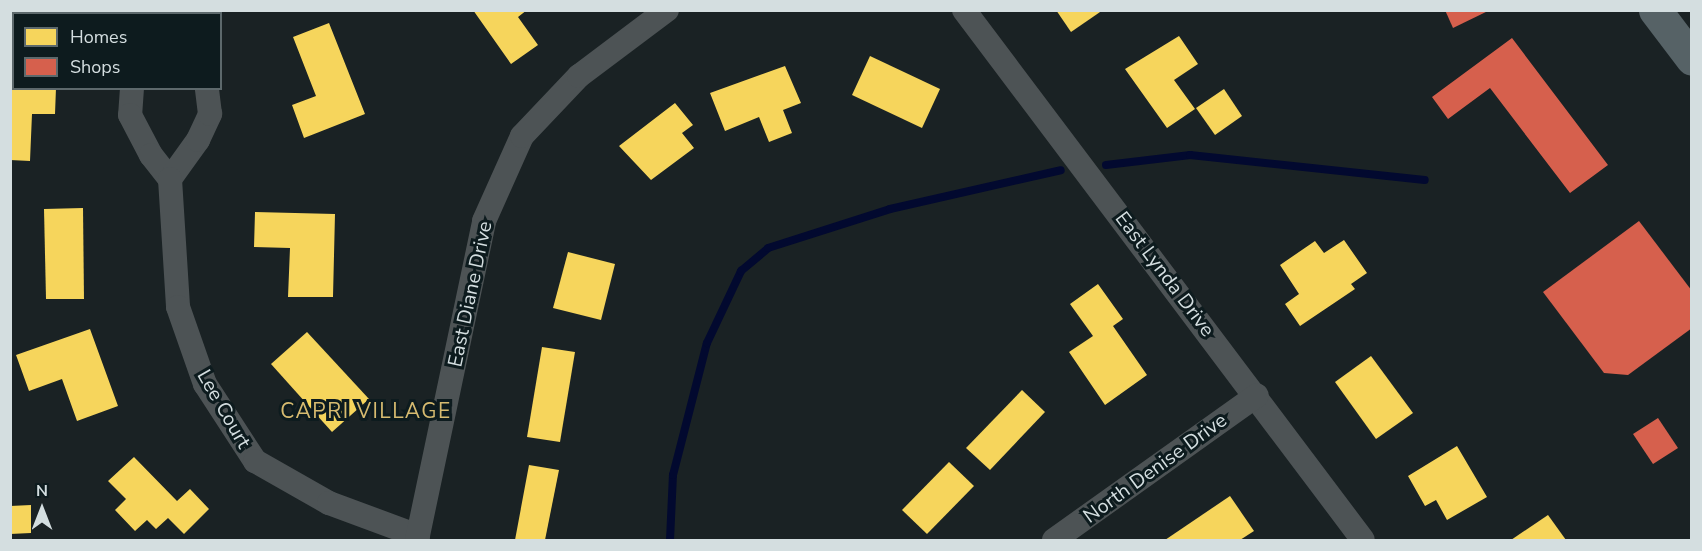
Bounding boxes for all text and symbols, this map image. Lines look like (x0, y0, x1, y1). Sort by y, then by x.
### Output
legend (12, 12, 222, 90)
text: Homes (70, 25, 127, 49)
text: Shops (70, 55, 120, 79)
street label: East Lynda Drive (1110, 207, 1220, 341)
street label: East Diane Drive (443, 219, 497, 369)
street label: Lee Court (192, 365, 256, 453)
district label: CAPRI VILLAGE (280, 398, 452, 424)
street label: North Denise Drive (1079, 408, 1231, 528)
north arrow (12, 479, 72, 539)
text: N (36, 480, 48, 502)

